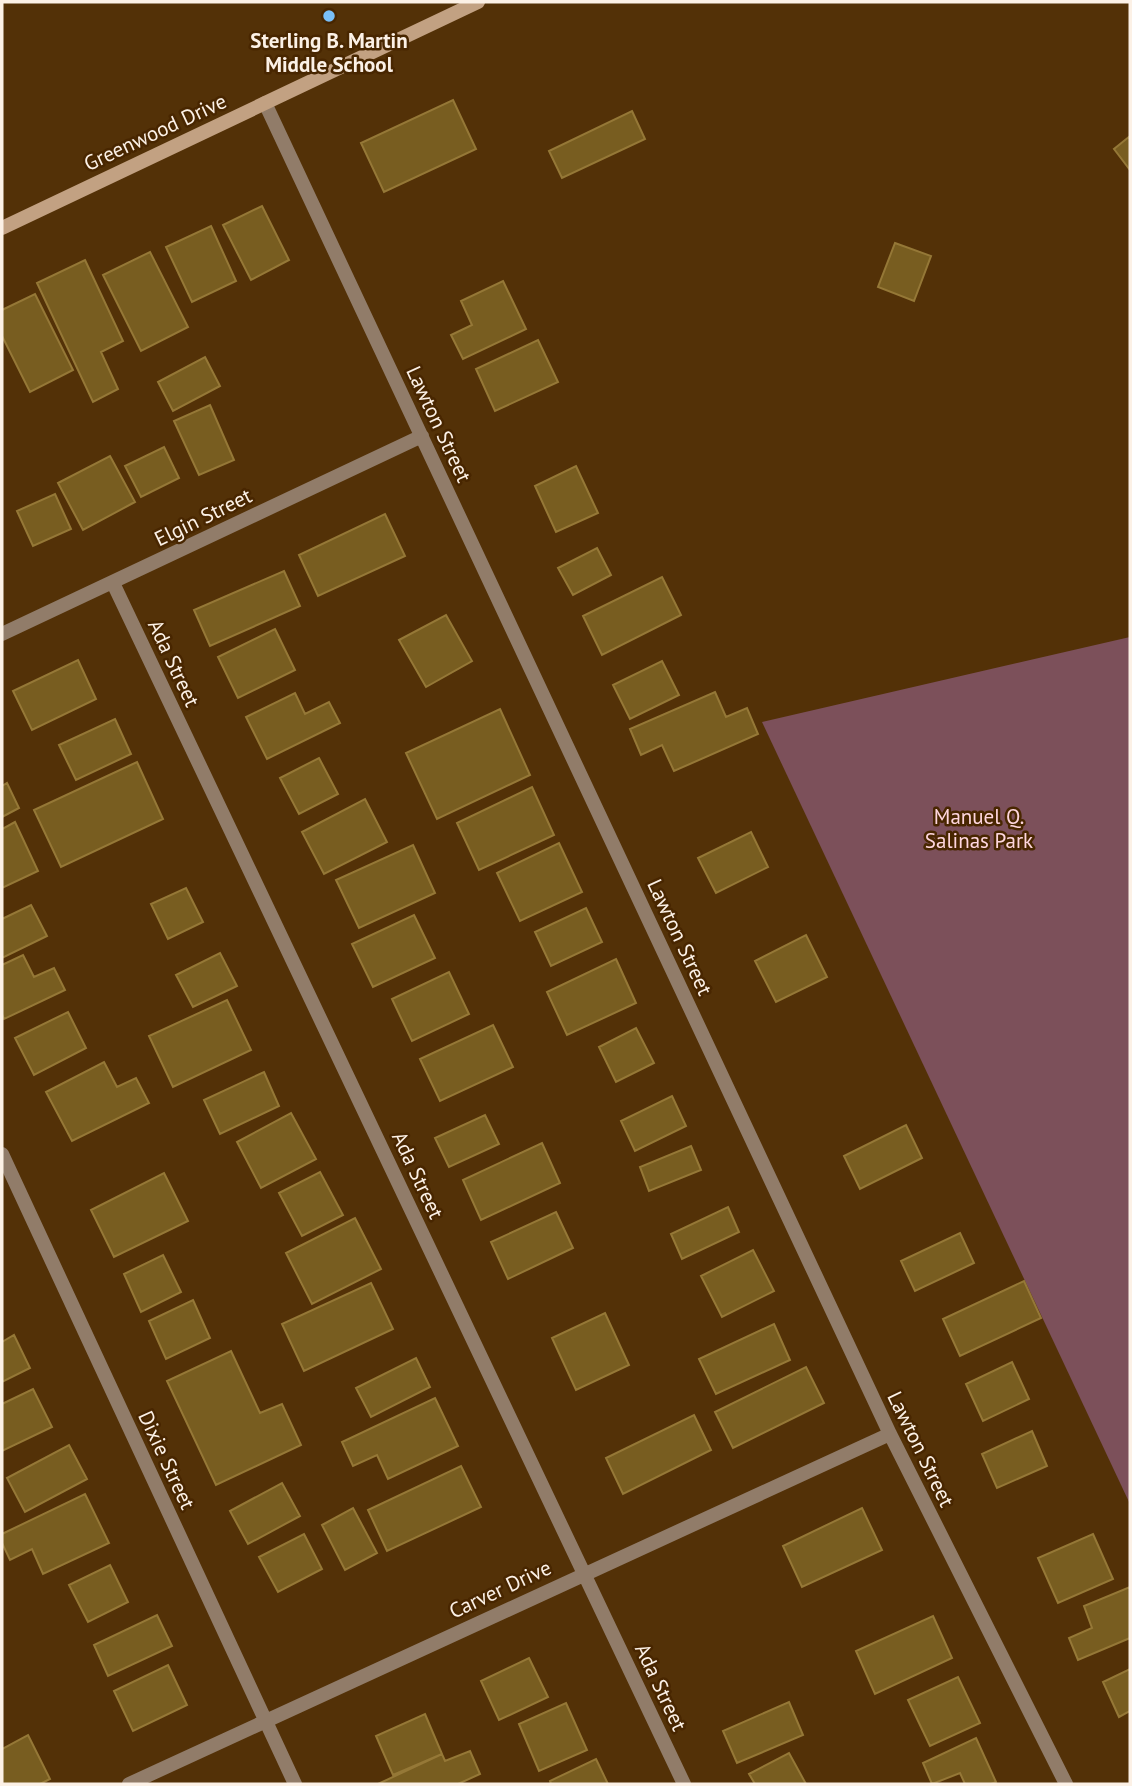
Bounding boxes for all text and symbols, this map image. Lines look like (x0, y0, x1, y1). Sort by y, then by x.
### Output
marker: Sterling B. Martin Middle School (321, 8, 337, 24)
place label: Sterling B. Martin Middle School (250, 27, 408, 78)
street label: Greenwood Drive (79, 87, 231, 177)
street label: Lawton Street (400, 362, 478, 486)
street label: Elgin Street (150, 482, 256, 552)
street label: Ada Street (142, 615, 206, 711)
park label: Manuel Q. Salinas Park (925, 803, 1033, 854)
street label: Lawton Street (641, 875, 719, 999)
street label: Ada Street (386, 1127, 450, 1223)
street label: Lawton Street (881, 1387, 961, 1511)
street label: Dixie Street (132, 1406, 202, 1514)
street label: Carver Drive (445, 1554, 555, 1624)
street label: Ada Street (629, 1639, 693, 1735)

